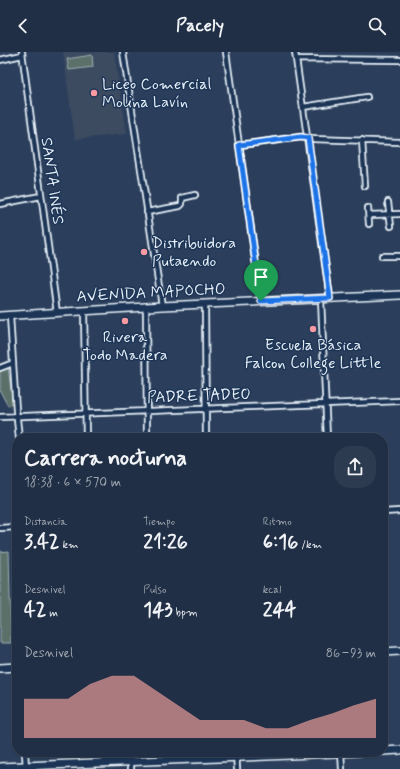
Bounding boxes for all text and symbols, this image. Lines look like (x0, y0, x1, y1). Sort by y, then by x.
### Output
text: Pacely (176, 14, 224, 38)
icon: back (12, 15, 34, 37)
icon: search (366, 15, 388, 37)
place label: Liceo Comercial Molina Lavín (102, 74, 211, 113)
marker: Liceo Comercial Molina Lavín (89, 88, 99, 98)
street label: SANTA INÉS (35, 136, 69, 226)
place label: Distribuidora Putaendo (152, 233, 236, 272)
marker: Distribuidora Putaendo (139, 247, 149, 257)
pin (244, 260, 278, 301)
icon: arrive (250, 266, 272, 288)
street label: AVENIDA MAPOCHO (76, 279, 226, 307)
marker: Rivera Todo Madera (120, 316, 130, 326)
marker: Escuela Básica Falcon College Little (308, 324, 318, 334)
place label: Rivera Todo Madera (82, 327, 168, 366)
place label: Escuela Básica Falcon College Little (245, 335, 381, 375)
street label: PADRE TADEO (147, 384, 251, 408)
text: Carrera nocturna (24, 445, 187, 473)
button: share (334, 446, 376, 488)
text: 18:38 · 6 × 570 m (24, 474, 121, 491)
text: Distancia (24, 515, 67, 529)
text: Tiempo (143, 515, 175, 529)
text: Ritmo (263, 515, 292, 529)
text: 3.42 (24, 529, 59, 556)
text: 21:26 (143, 529, 188, 556)
text: 6:16 (263, 529, 298, 556)
text: km (59, 538, 78, 552)
text: /km (298, 538, 322, 552)
text: Desnivel (24, 583, 66, 597)
text: Pulso (143, 583, 166, 597)
text: kcal (263, 583, 281, 597)
text: 42 (24, 597, 46, 624)
text: 143 (143, 597, 173, 624)
text: 244 (263, 597, 296, 624)
text: m (46, 606, 58, 620)
text: bpm (173, 606, 198, 620)
text: Desnivel (24, 645, 73, 662)
text: 86–93 m (326, 645, 376, 662)

